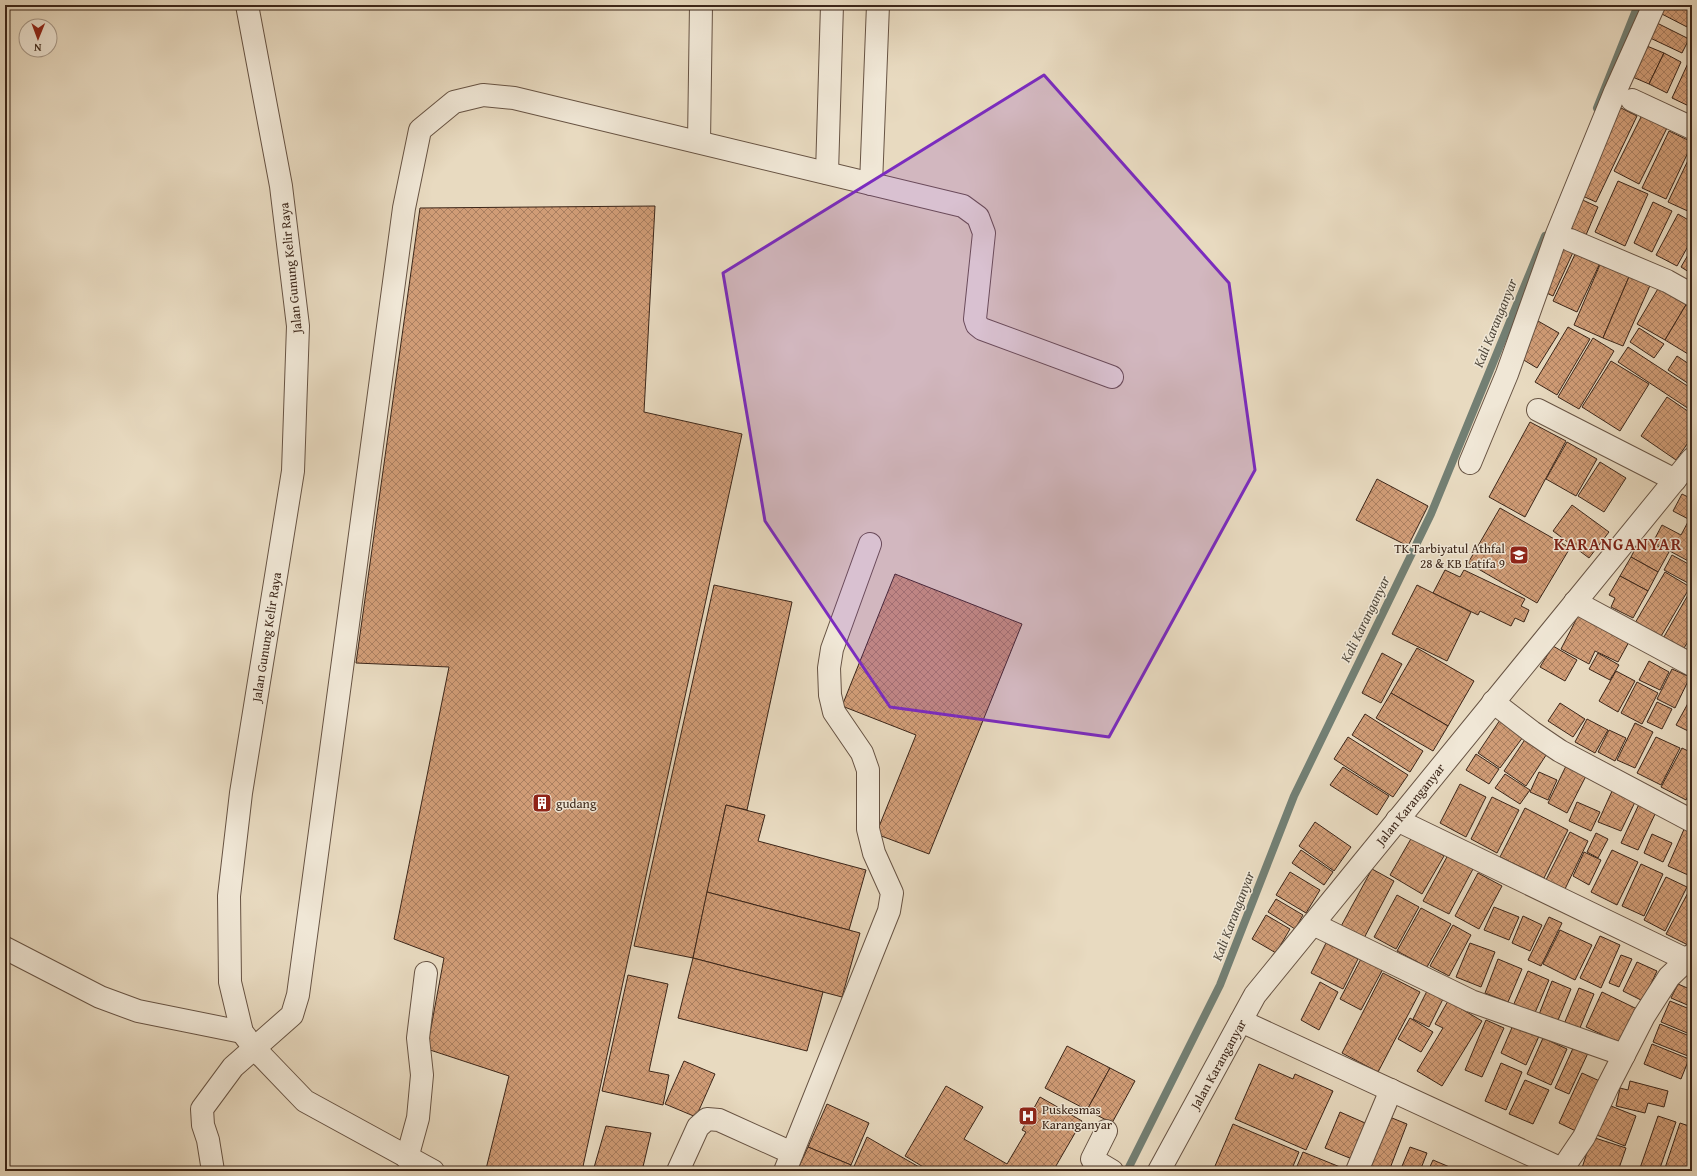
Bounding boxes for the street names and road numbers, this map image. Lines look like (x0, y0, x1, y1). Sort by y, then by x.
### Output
street label: Jalan Gunung Kelir Raya (274, 201, 307, 336)
street label: Jalan Gunung Kelir Raya (247, 570, 286, 705)
street label: Jalan Karanganyar (1370, 759, 1450, 851)
street label: Jalan Karanganyar (1185, 1015, 1251, 1115)

